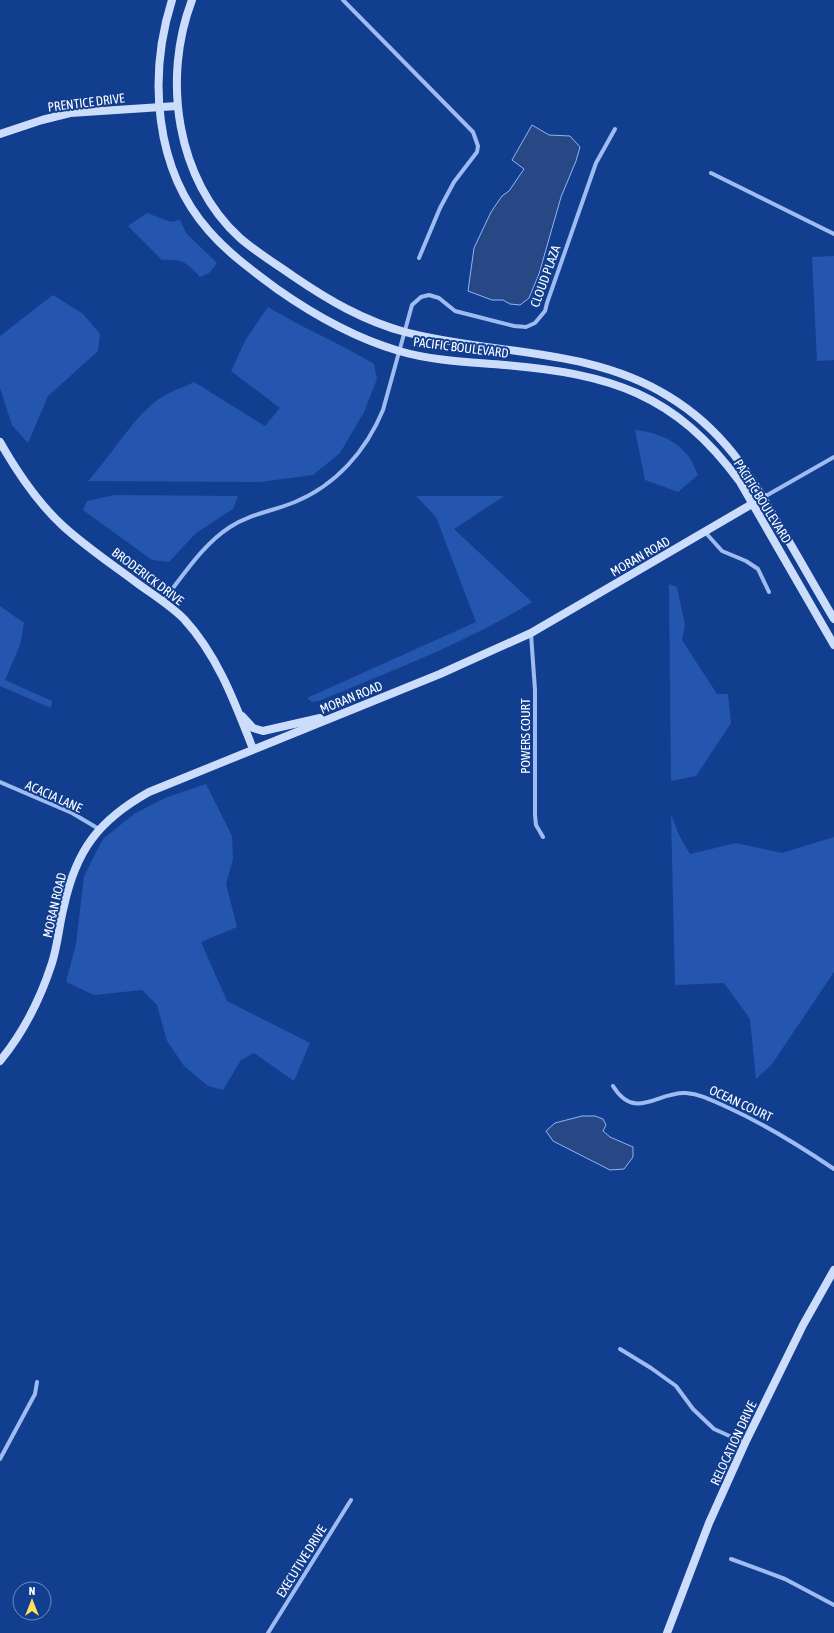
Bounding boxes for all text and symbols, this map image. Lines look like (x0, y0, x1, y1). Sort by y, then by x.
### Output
street label: PRENTICE DRIVE (47, 90, 126, 115)
street label: CLOUD PLAZA (527, 243, 564, 309)
street label: PACIFIC BOULEVARD (412, 334, 509, 361)
street label: PACIFIC BOULEVARD (731, 457, 794, 546)
street label: MORAN ROAD (608, 533, 673, 579)
street label: BRODERICK DRIVE (109, 545, 187, 608)
street label: MORAN ROAD (318, 678, 385, 717)
street label: POWERS COURT (518, 698, 533, 774)
street label: ACACIA LANE (23, 777, 85, 816)
street label: MORAN ROAD (40, 871, 69, 939)
street label: OCEAN COURT (707, 1082, 775, 1125)
street label: RELOCATION DRIVE (707, 1398, 760, 1488)
street label: EXECUTIVE DRIVE (273, 1522, 330, 1600)
north arrow (12, 1581, 52, 1621)
text: N (29, 1585, 35, 1597)

